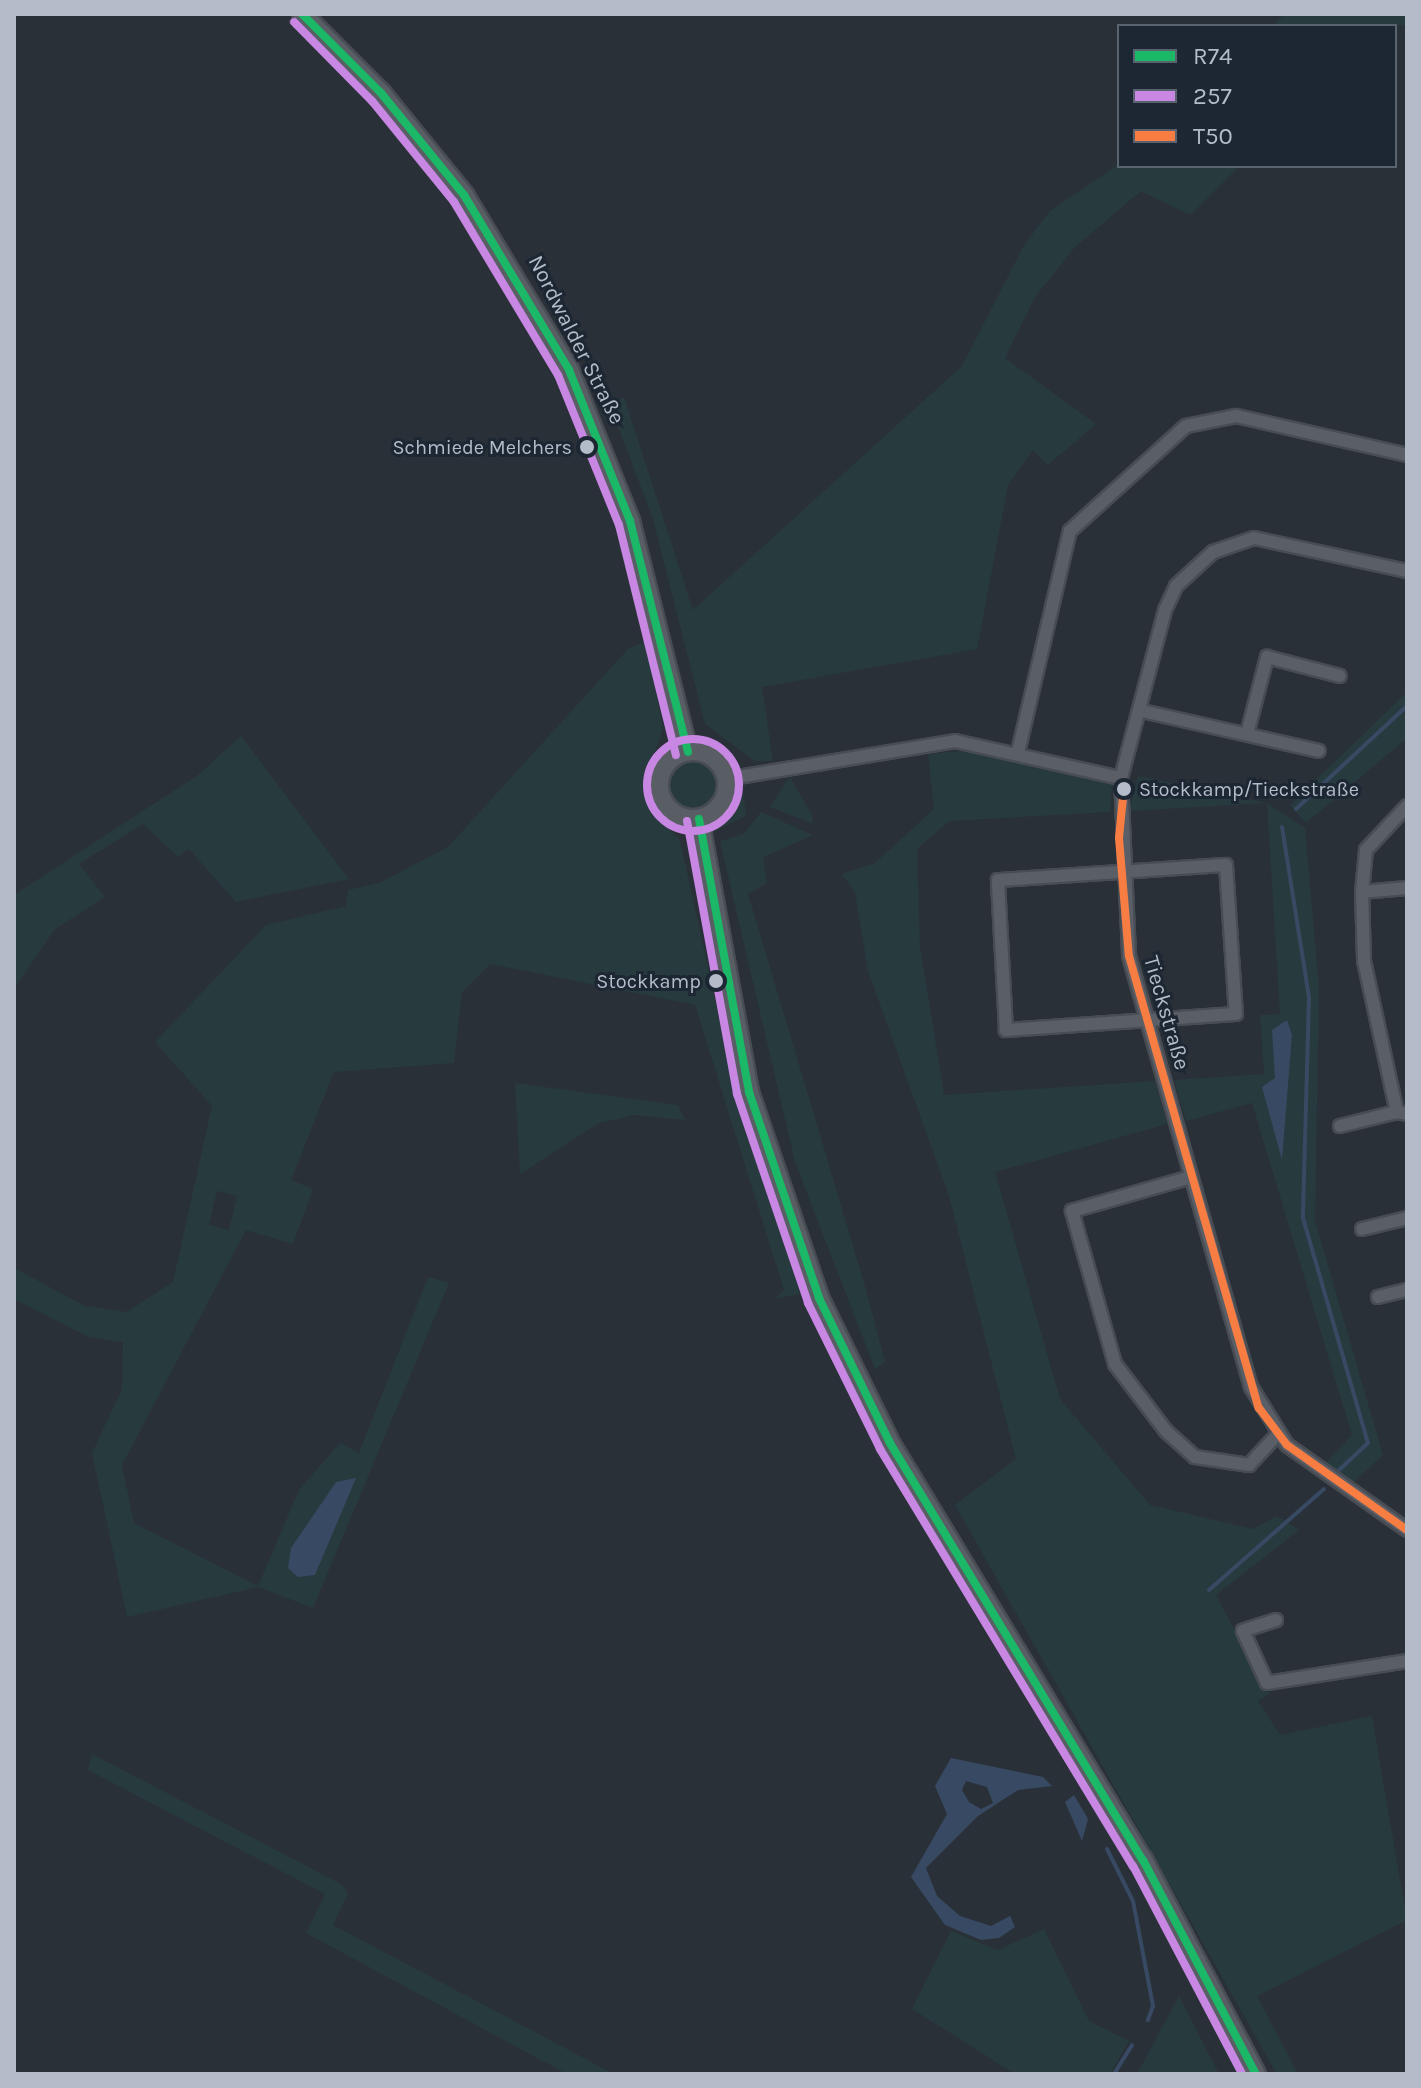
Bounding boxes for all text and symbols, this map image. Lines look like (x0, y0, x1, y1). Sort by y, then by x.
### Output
legend (1117, 24, 1397, 168)
text: R74 (1193, 42, 1232, 70)
text: 257 (1193, 82, 1232, 110)
text: T50 (1193, 122, 1233, 150)
street label: Nordwalder Straße (522, 251, 630, 429)
place label: Schmiede Melchers (393, 435, 572, 459)
marker: Schmiede Melchers (579, 439, 595, 455)
place label: Stockkamp/Tieckstraße (1139, 777, 1359, 801)
marker: Stockkamp/Tieckstraße (1116, 781, 1132, 797)
street label: Tieckstraße (1137, 953, 1195, 1073)
place label: Stockkamp (596, 969, 701, 993)
marker: Stockkamp (708, 973, 724, 989)

